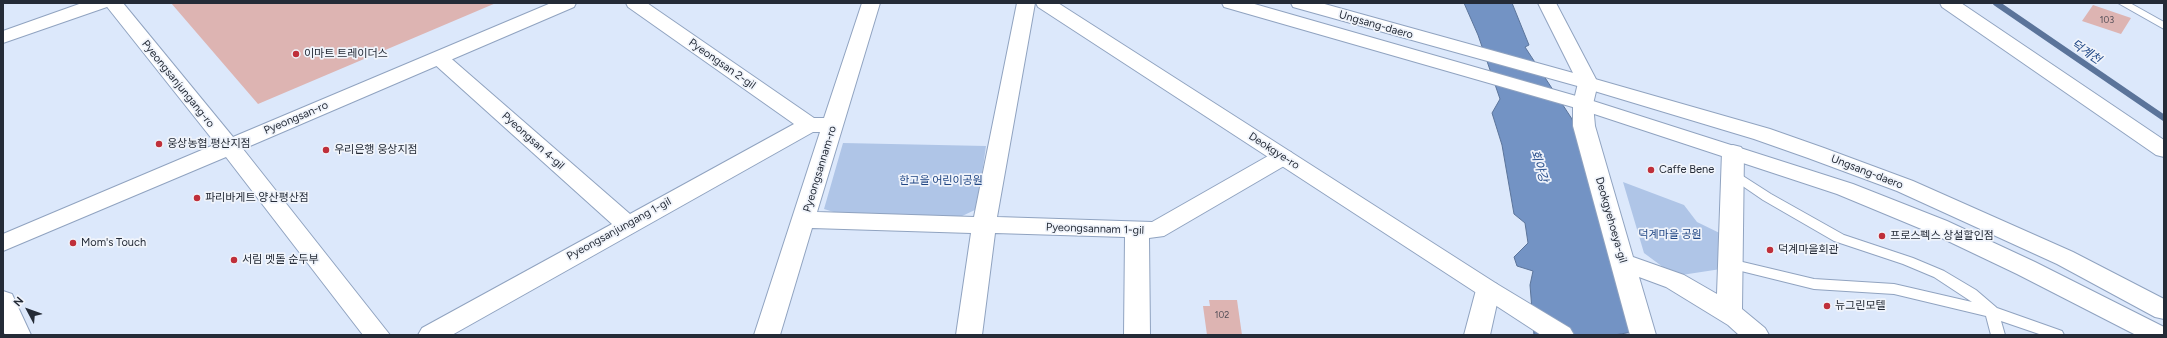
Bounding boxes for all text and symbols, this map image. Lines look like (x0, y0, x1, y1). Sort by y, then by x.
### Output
street label: Ungsang-daero (1337, 8, 1415, 42)
house number: 103 (2100, 15, 2114, 25)
street label: Pyeongsan 2-gil (686, 36, 758, 92)
water label: 덕계천 (2068, 37, 2104, 67)
street label: Pyeongsanjungang-ro (139, 38, 217, 130)
place label: 이마트 트레이더스 (304, 47, 388, 61)
marker: 이마트 트레이더스 (291, 49, 301, 59)
street label: Pyeongsan-ro (262, 99, 330, 137)
street label: Pyeongsan 4-gil (499, 110, 567, 172)
street label: Pyeongsannam-ro (801, 124, 839, 214)
street label: Deokgye-ro (1246, 130, 1302, 172)
place label: 웅상농협 평산지점 (167, 137, 251, 151)
marker: 웅상농협 평산지점 (154, 139, 164, 149)
place label: 우리은행 웅상지점 (334, 143, 418, 157)
marker: 우리은행 웅상지점 (321, 145, 331, 155)
water label: 회야강 (1527, 148, 1551, 184)
street label: Ungsang-daero (1829, 152, 1905, 192)
place label: Caffe Bene (1659, 163, 1714, 177)
marker: Caffe Bene (1646, 165, 1656, 175)
park label: 한고을 어린이공원 (899, 174, 983, 188)
street label: Deokgyehoeya-gil (1592, 175, 1630, 265)
place label: 파리바게트 양산평산점 (205, 191, 309, 205)
marker: 파리바게트 양산평산점 (192, 193, 202, 203)
street label: Pyeongsanjungang 1-gil (565, 195, 673, 263)
street label: Pyeongsannam 1-gil (1046, 221, 1144, 237)
park label: 덕계마을 공원 (1638, 228, 1702, 242)
place label: 프로스펙스 상설할인점 (1890, 229, 1994, 243)
marker: 프로스펙스 상설할인점 (1877, 231, 1887, 241)
place label: Mom's Touch (81, 236, 146, 250)
marker: Mom's Touch (68, 238, 78, 248)
place label: 덕계마을회관 (1778, 243, 1839, 257)
marker: 덕계마을회관 (1765, 245, 1775, 255)
place label: 서림 멧돌 순두부 (242, 253, 318, 267)
marker: 서림 멧돌 순두부 (229, 255, 239, 265)
north arrow (8, 290, 48, 330)
text: N (11, 294, 26, 309)
place label: 뉴그린모텔 (1835, 299, 1886, 313)
marker: 뉴그린모텔 (1822, 301, 1832, 311)
house number: 102 (1215, 310, 1229, 320)

